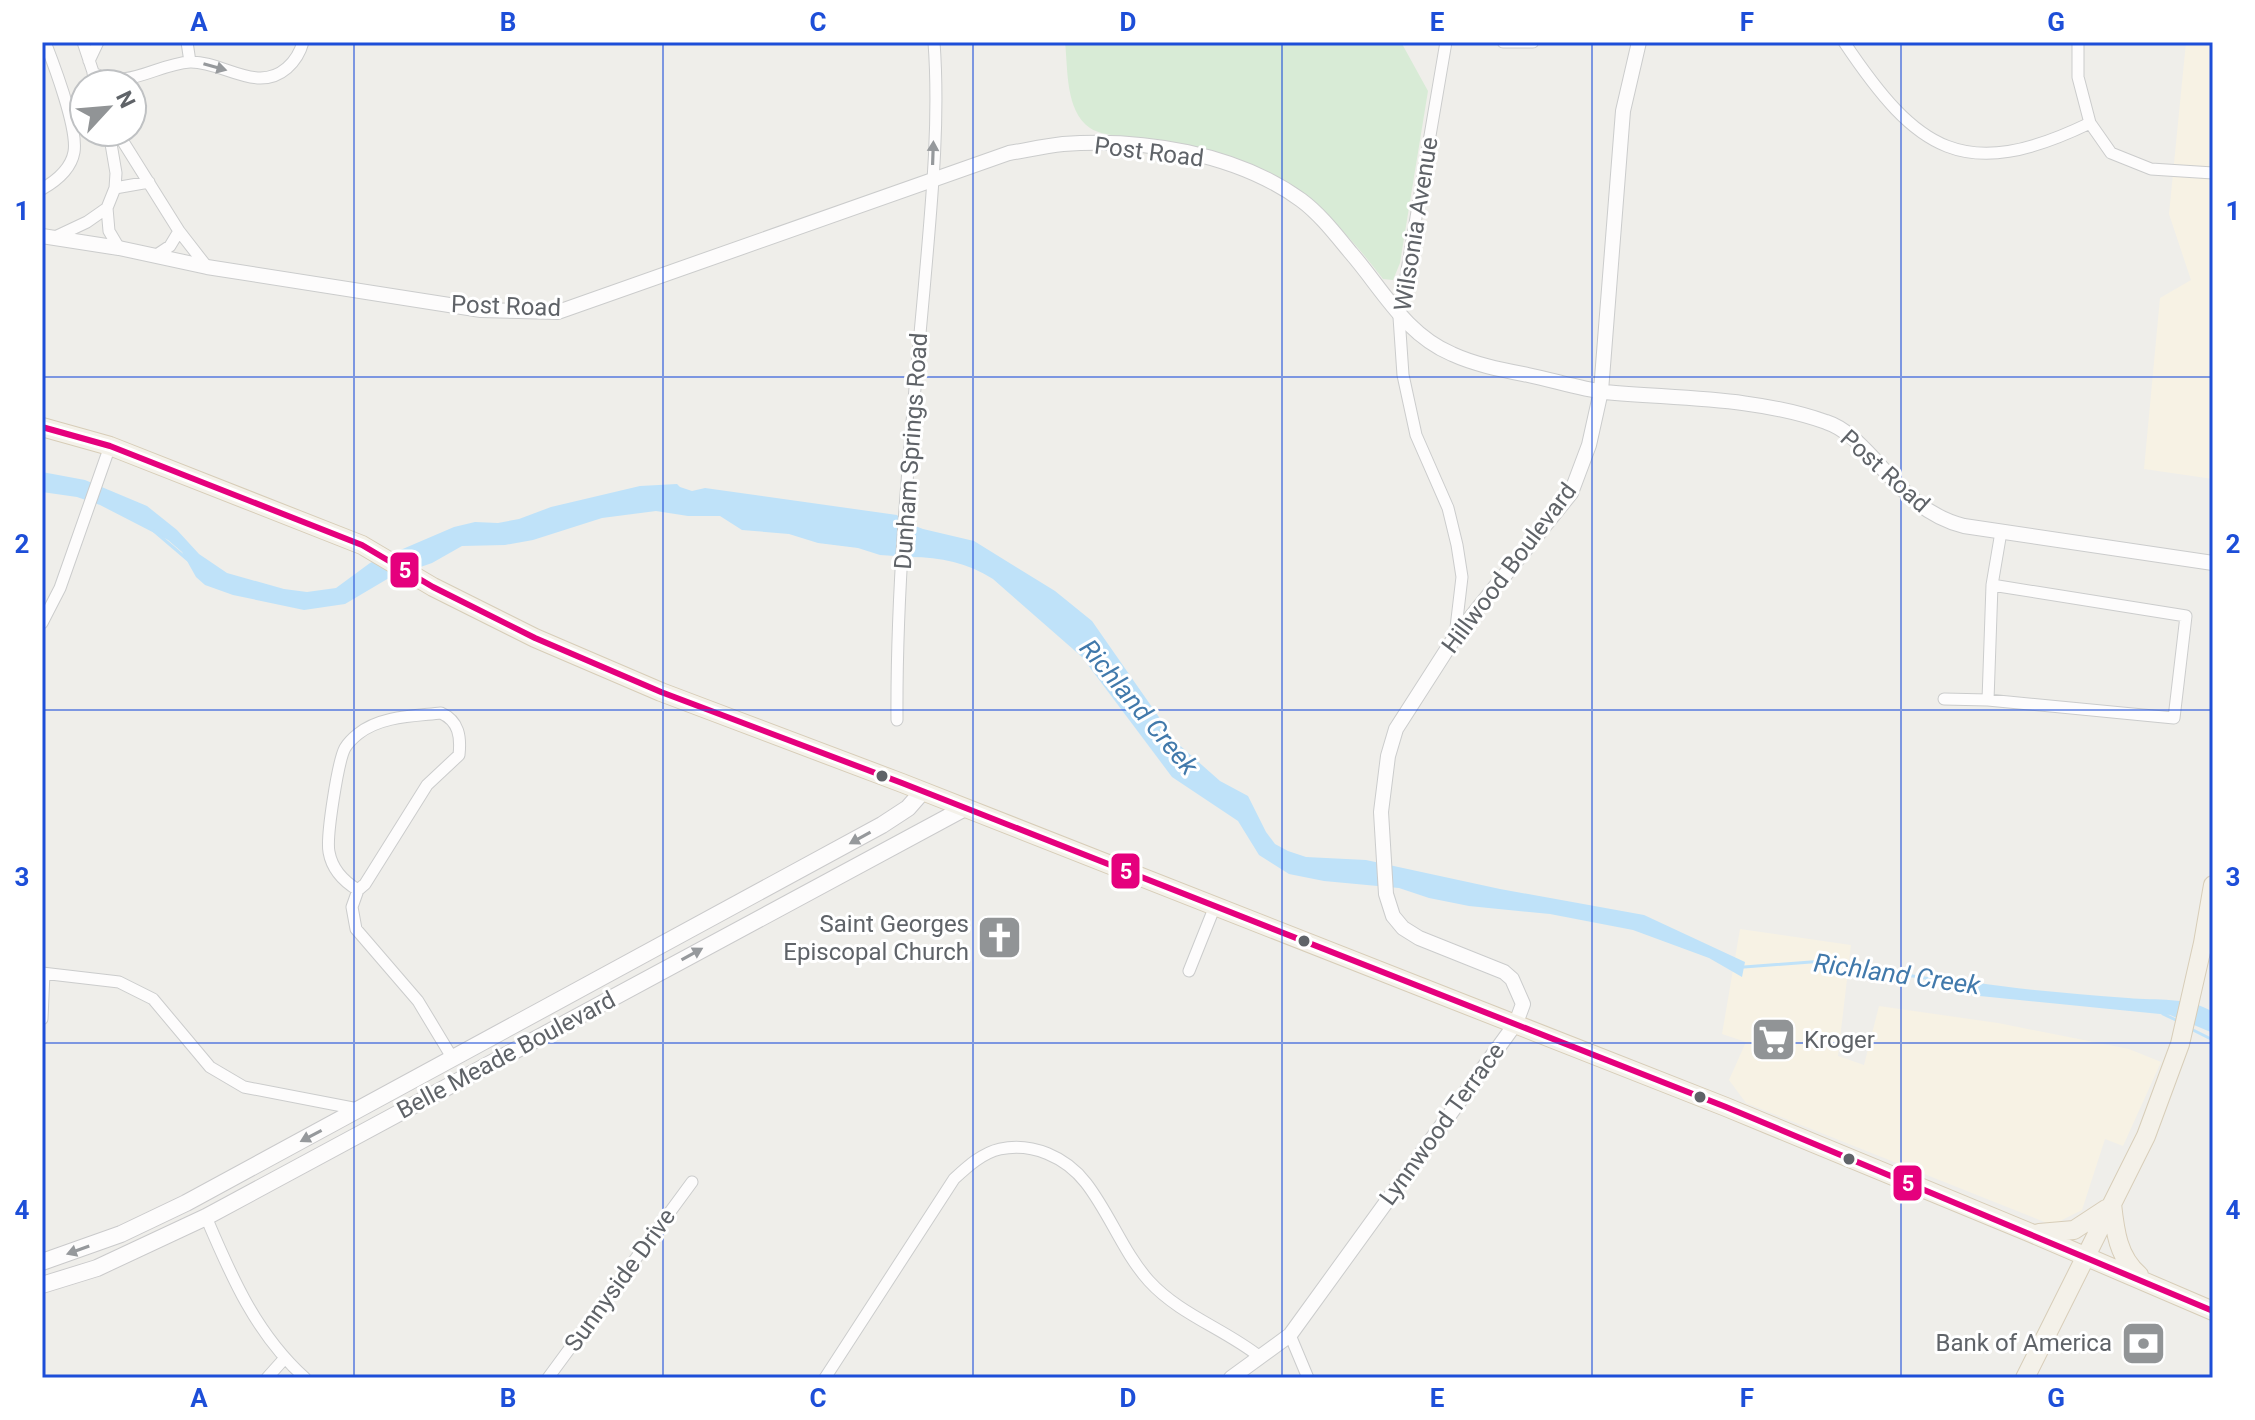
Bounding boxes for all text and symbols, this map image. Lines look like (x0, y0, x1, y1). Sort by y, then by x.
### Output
text: A (190, 7, 208, 37)
text: B (500, 7, 516, 37)
text: C (809, 7, 827, 37)
text: D (1120, 7, 1136, 37)
text: E (1430, 7, 1445, 37)
text: F (1740, 7, 1754, 37)
text: G (2047, 7, 2065, 37)
one-way arrow (203, 61, 227, 74)
north arrow (68, 68, 148, 148)
text: N (111, 87, 140, 112)
street label: Post Road (1093, 131, 1205, 173)
street label: Wilsonia Avenue (1388, 135, 1444, 313)
one-way arrow (927, 140, 940, 165)
text: 1 (15, 196, 29, 226)
text: 1 (2226, 196, 2240, 226)
street label: Post Road (451, 290, 561, 322)
street label: Dunham Springs Road (889, 332, 933, 570)
street label: Post Road (1835, 424, 1935, 518)
street label: Hillwood Boulevard (1436, 477, 1582, 659)
text: 2 (15, 529, 29, 559)
text: 2 (2226, 529, 2240, 559)
line badge: 5 (389, 551, 420, 589)
text: 5 (399, 558, 411, 583)
water label: Richland Creek (1074, 633, 1205, 782)
unlabelled marker (874, 768, 890, 784)
one-way arrow (848, 831, 871, 844)
line badge: 5 (1110, 852, 1141, 890)
text: 5 (1120, 859, 1132, 884)
text: 3 (15, 862, 29, 892)
text: 3 (2226, 862, 2240, 892)
place label: Saint Georges Episcopal Church (783, 910, 969, 966)
church icon: Saint Georges Episcopal Church (976, 914, 1024, 962)
unlabelled marker (1296, 933, 1312, 949)
one-way arrow (681, 947, 703, 961)
water label: Richland Creek (1812, 947, 1983, 1001)
street label: Belle Meade Boulevard (392, 986, 620, 1124)
supermarket icon: Kroger (1749, 1016, 1797, 1064)
place label: Kroger (1804, 1026, 1875, 1054)
street label: Lynnwood Terrace (1374, 1037, 1510, 1211)
unlabelled marker (1692, 1089, 1708, 1105)
one-way arrow (300, 1129, 323, 1142)
unlabelled marker (1841, 1151, 1857, 1167)
line badge: 5 (1892, 1164, 1923, 1202)
text: 5 (1902, 1171, 1914, 1196)
text: 4 (15, 1195, 30, 1225)
text: 4 (2226, 1195, 2241, 1225)
street label: Sunnyside Drive (559, 1203, 681, 1357)
one-way arrow (66, 1244, 90, 1256)
bank icon: Bank of America (2119, 1319, 2167, 1367)
place label: Bank of America (1936, 1329, 2112, 1357)
text: A (190, 1383, 208, 1413)
text: B (500, 1383, 516, 1413)
text: C (809, 1383, 827, 1413)
text: D (1120, 1383, 1136, 1413)
text: E (1430, 1383, 1445, 1413)
text: F (1740, 1383, 1754, 1413)
text: G (2047, 1383, 2065, 1413)

